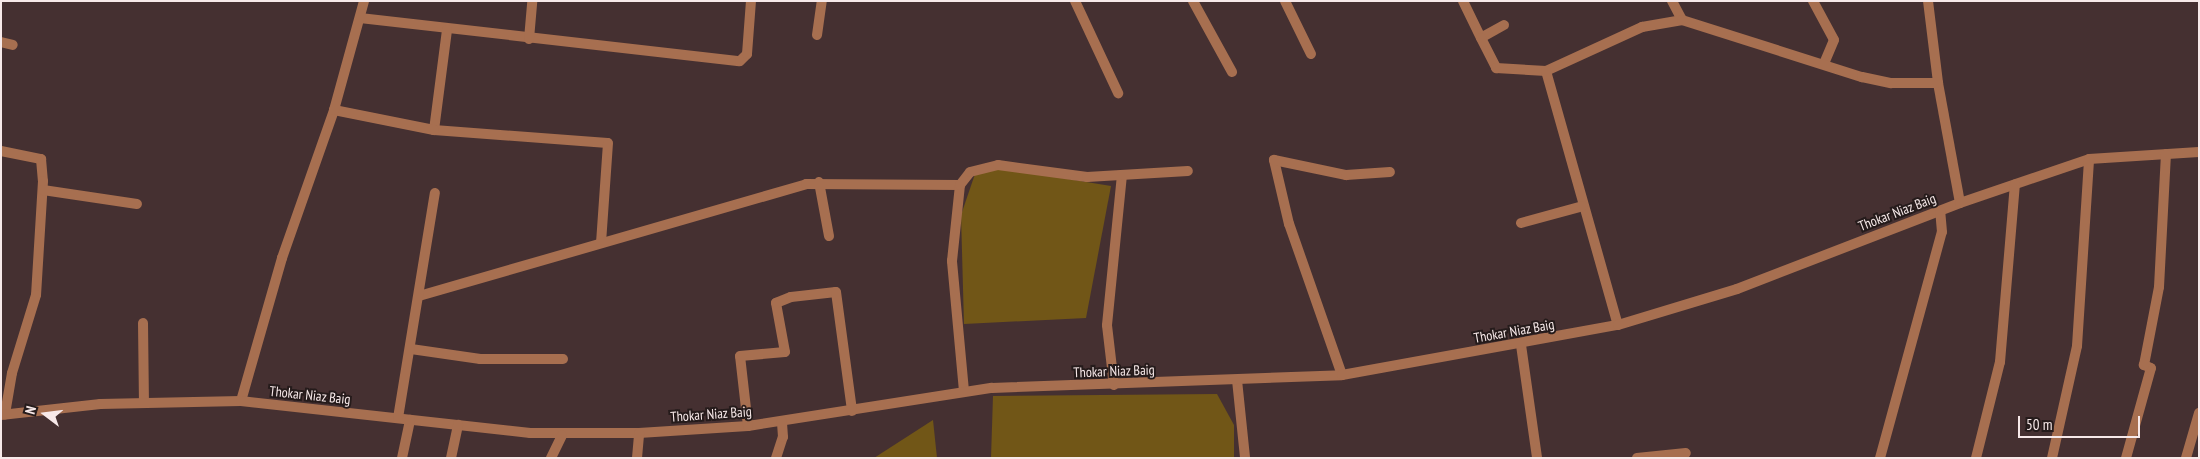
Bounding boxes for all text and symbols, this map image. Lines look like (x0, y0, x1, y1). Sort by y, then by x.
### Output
street label: Thokar Niaz Baig (1856, 190, 1938, 234)
street label: Thokar Niaz Baig (1472, 316, 1556, 346)
street label: Thokar Niaz Baig (1073, 361, 1155, 381)
street label: Thokar Niaz Baig (268, 382, 352, 408)
north arrow (20, 389, 70, 439)
street label: Thokar Niaz Baig (670, 403, 752, 425)
text: N (21, 404, 40, 416)
scale bar (2020, 406, 2142, 438)
text: 50 m (2026, 415, 2052, 434)

